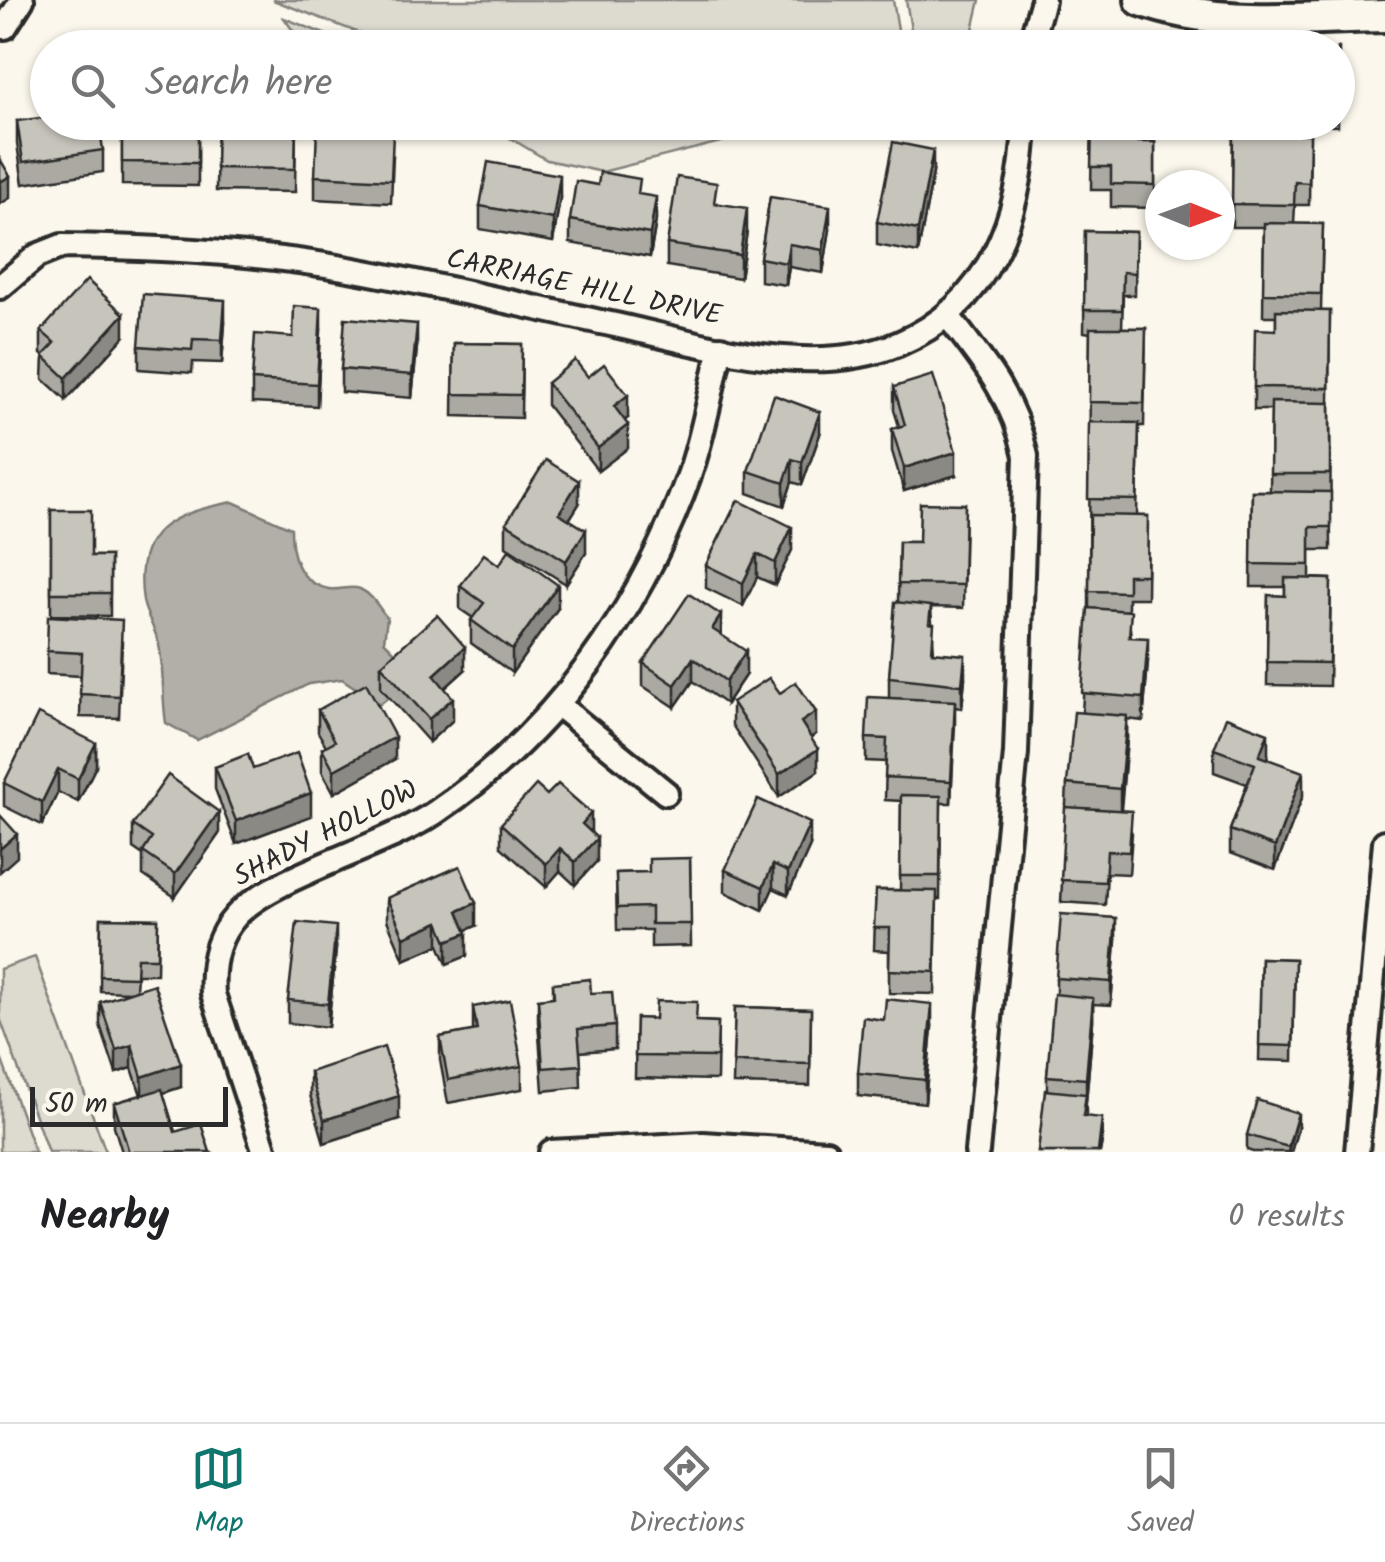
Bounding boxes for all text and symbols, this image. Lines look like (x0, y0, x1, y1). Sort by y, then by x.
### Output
search box (30, 30, 1355, 140)
text: Search here (145, 55, 332, 115)
icon: search (65, 58, 120, 113)
north arrow (1145, 170, 1235, 260)
street label: CARRIAGE HILL DRIVE (442, 237, 726, 339)
street label: SHADY HOLLOW (226, 768, 426, 900)
scale bar (30, 1082, 228, 1126)
text: 50 m (45, 1082, 108, 1127)
text: Nearby (40, 1184, 169, 1251)
text: 0 results (1228, 1192, 1345, 1243)
tab: Map (191, 1441, 246, 1546)
tab: Directions (629, 1441, 745, 1546)
tab: Saved (1127, 1441, 1194, 1546)

